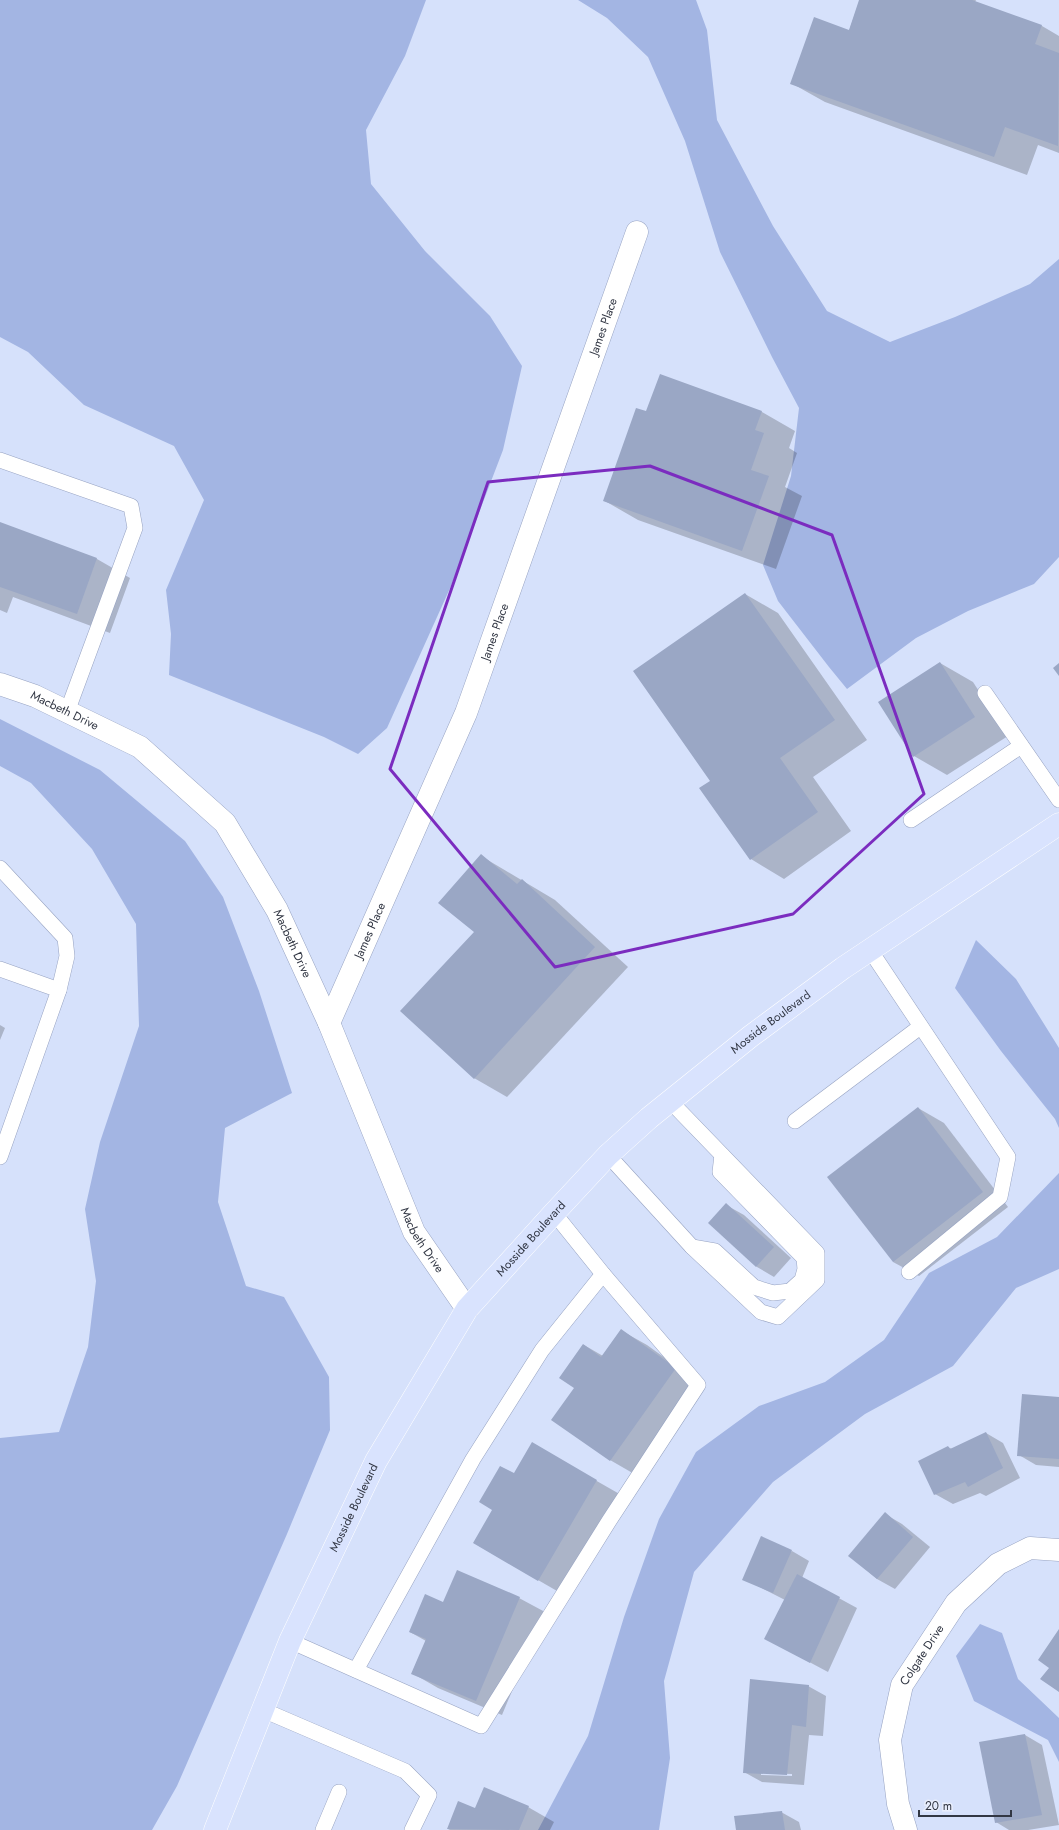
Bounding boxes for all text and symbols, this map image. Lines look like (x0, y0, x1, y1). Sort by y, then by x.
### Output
street label: James Place (584, 295, 622, 360)
street label: James Place (476, 601, 513, 665)
street label: Macbeth Drive (28, 686, 102, 735)
street label: James Place (349, 900, 390, 963)
street label: Macbeth Drive (269, 906, 316, 981)
street label: Mosside Boulevard (727, 986, 814, 1058)
street label: Mosside Boulevard (492, 1197, 570, 1280)
street label: Macbeth Drive (396, 1204, 449, 1276)
street label: Mosside Boulevard (325, 1461, 383, 1555)
street label: Colgate Drive (895, 1621, 948, 1689)
scale bar (919, 1792, 1011, 1818)
text: 20 m (925, 1797, 952, 1815)

